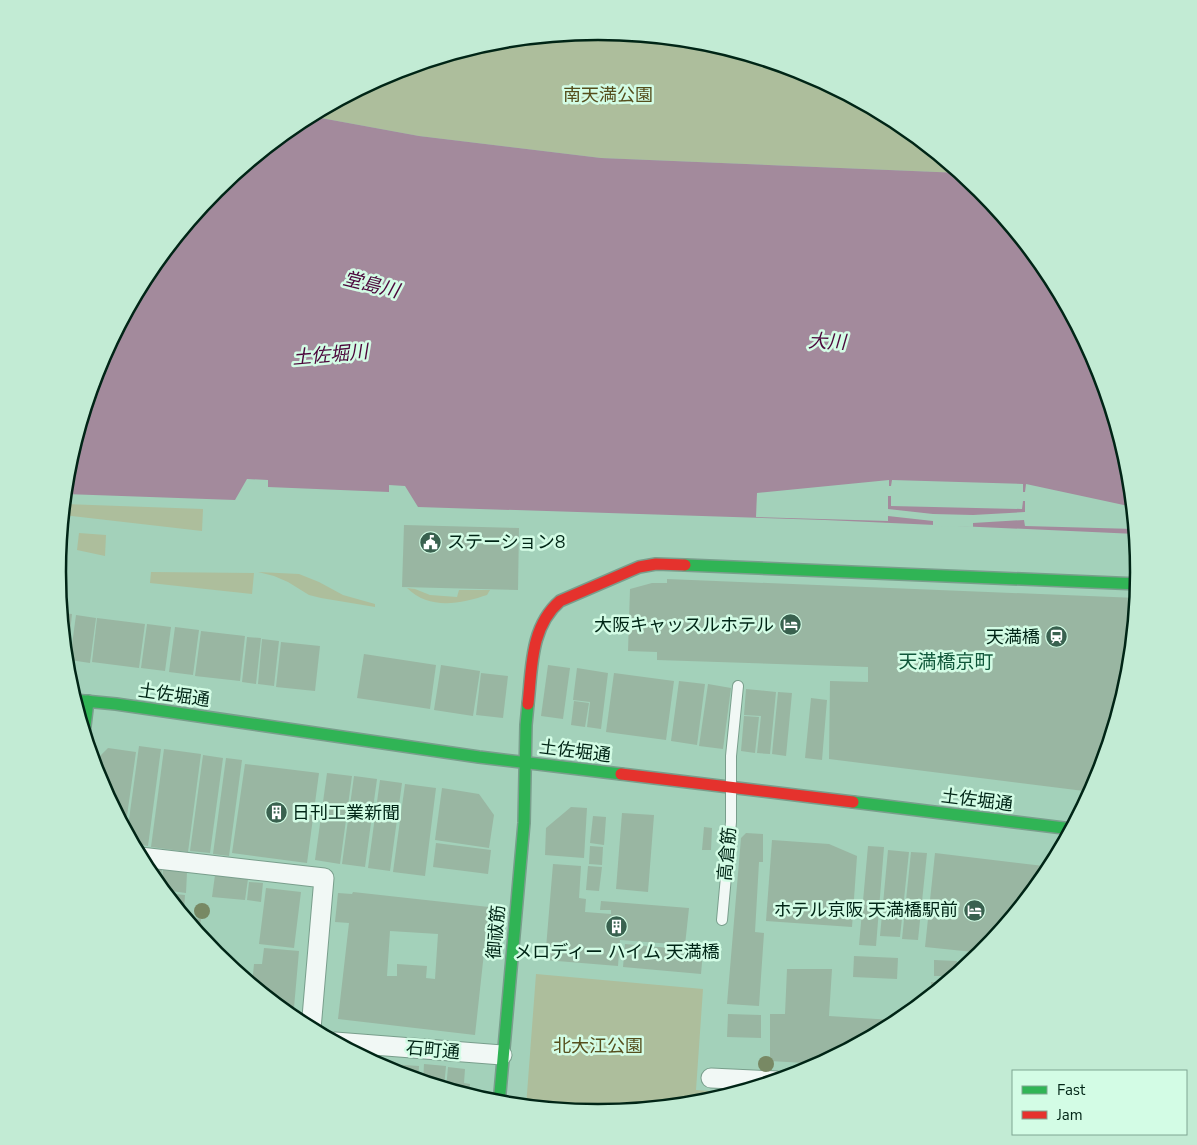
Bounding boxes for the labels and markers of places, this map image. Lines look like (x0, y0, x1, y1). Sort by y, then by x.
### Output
public building icon: ステーション8 (419, 530, 443, 554)
place label: ステーション8 (447, 530, 565, 554)
place label: 大阪キャッスルホテル (594, 613, 774, 637)
hotel icon: 大阪キャッスルホテル (778, 613, 802, 637)
place label: 天満橋 (986, 625, 1040, 649)
station icon: 天満橋 (1044, 625, 1068, 649)
building icon: 日刊工業新聞 (264, 801, 288, 825)
place label: 日刊工業新聞 (292, 801, 400, 825)
place label: ホテル京阪 天満橋駅前 (773, 898, 958, 922)
hotel icon: ホテル京阪 天満橋駅前 (962, 898, 986, 922)
building icon: メロディー ハイム 天満橋 (605, 915, 629, 939)
place label: メロディー ハイム 天満橋 (514, 940, 720, 964)

